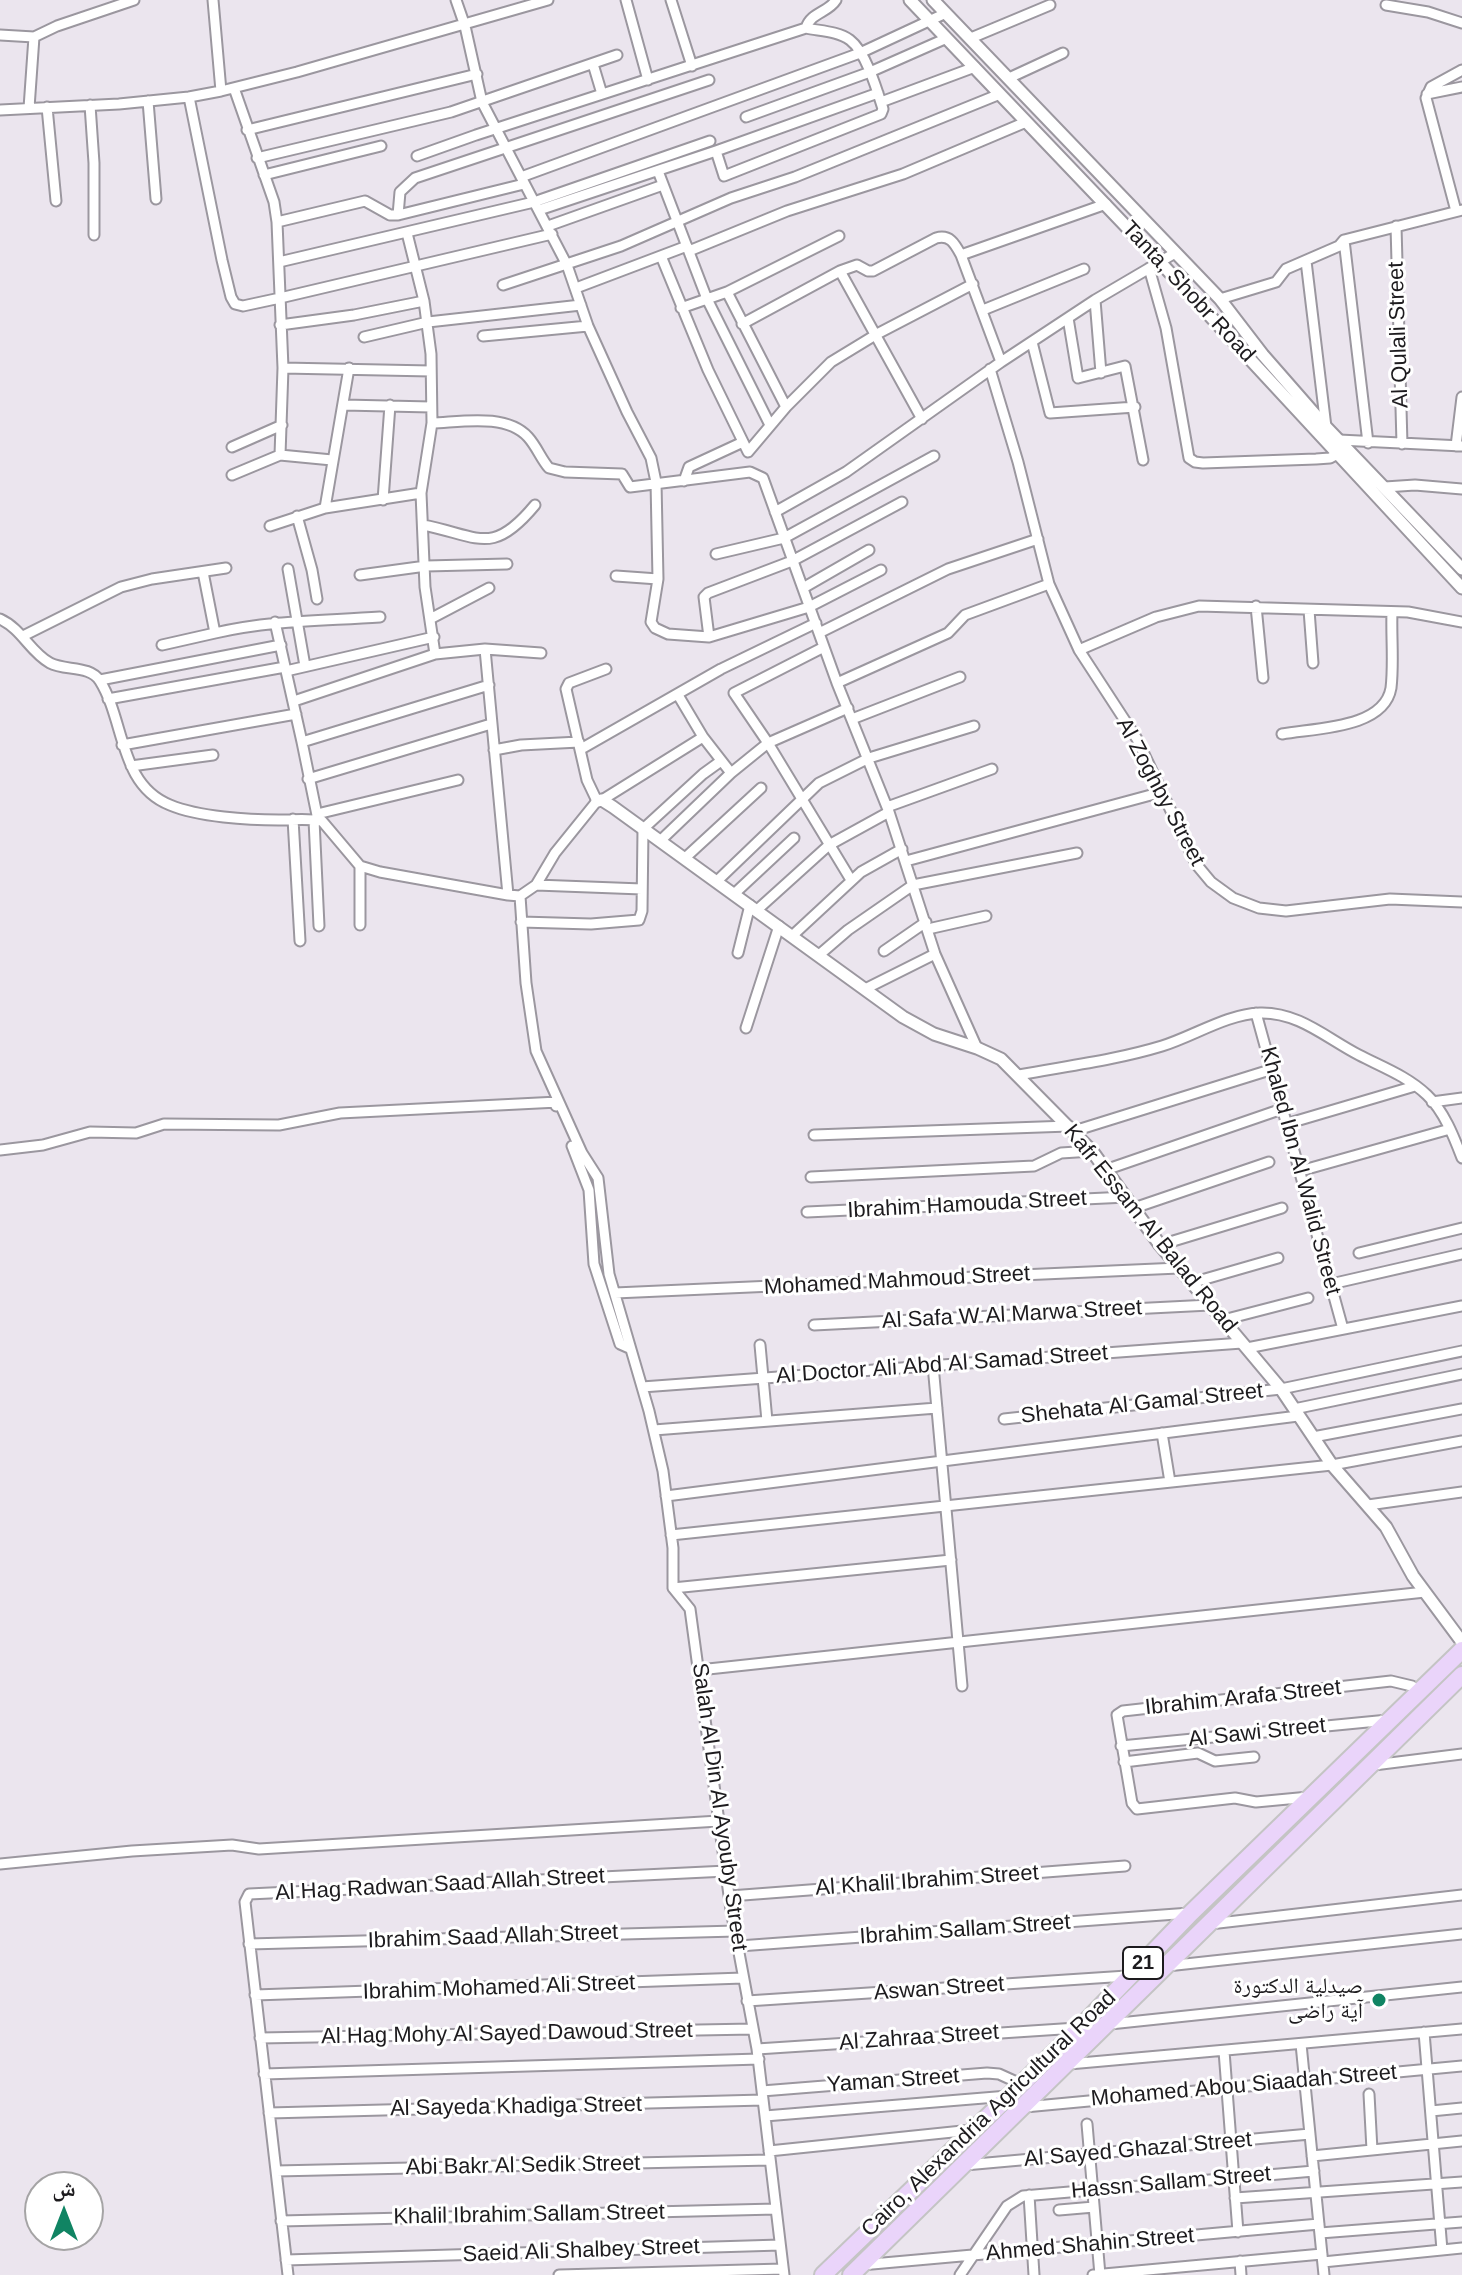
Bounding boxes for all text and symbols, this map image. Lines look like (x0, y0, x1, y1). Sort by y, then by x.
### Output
street label: Tanta, Shobr Road (1116, 216, 1260, 368)
street label: Al Qulali Street (1383, 261, 1415, 409)
street label: Al Zoghby Street (1110, 713, 1210, 871)
street label: Khaled Ibn Al Walid Street (1254, 1044, 1346, 1298)
street label: Kafr Essam Al Balad Road (1058, 1119, 1242, 1339)
street label: Ibrahim Hamouda Street (847, 1186, 1087, 1224)
street label: Mohamed Mahmoud Street (763, 1261, 1031, 1301)
street label: Al Safa W Al Marwa Street (881, 1295, 1143, 1335)
street label: Al Doctor Ali Abd Al Samad Street (775, 1340, 1109, 1390)
street label: Shehata Al Gamal Street (1020, 1378, 1264, 1430)
street label: Salah Al Din Al Ayouby Street (686, 1661, 752, 1953)
street label: Ibrahim Arafa Street (1144, 1675, 1342, 1721)
street label: Al Sawi Street (1187, 1713, 1327, 1753)
street label: Al Khalil Ibrahim Street (814, 1860, 1040, 1902)
street label: Al Hag Radwan Saad Allah Street (274, 1863, 606, 1907)
street label: Ibrahim Sallam Street (859, 1909, 1071, 1951)
street label: Ibrahim Saad Allah Street (367, 1919, 619, 1955)
road number: 21 (1123, 1947, 1163, 1979)
street label: Ibrahim Mohamed Ali Street (362, 1970, 636, 2006)
street label: Aswan Street (873, 1971, 1005, 2007)
place label: صيدلية الدكتورة آية راضى (1234, 1974, 1363, 2026)
street label: Cairo, Alexandria Agricultural Road (856, 1985, 1122, 2243)
marker: صيدلية الدكتورة آية راضى (1370, 1991, 1388, 2009)
street label: Al Hag Mohy Al Sayed Dawoud Street (321, 2018, 693, 2050)
street label: Al Zahraa Street (838, 2019, 1000, 2057)
street label: Mohamed Abou Siaadah Street (1090, 2059, 1398, 2113)
street label: Yaman Street (826, 2063, 960, 2099)
street label: Al Sayeda Khadiga Street (390, 2092, 642, 2122)
street label: Al Sayed Ghazal Street (1023, 2127, 1253, 2173)
street label: Abi Bakr Al Sedik Street (405, 2151, 641, 2181)
street label: Hassn Sallam Street (1070, 2161, 1272, 2205)
north arrow (24, 2171, 104, 2251)
text: ش (52, 2176, 76, 2201)
street label: Khalil Ibrahim Sallam Street (393, 2199, 665, 2231)
street label: Ahmed Shahin Street (985, 2223, 1195, 2267)
street label: Saeid Ali Shalbey Street (462, 2234, 700, 2268)

